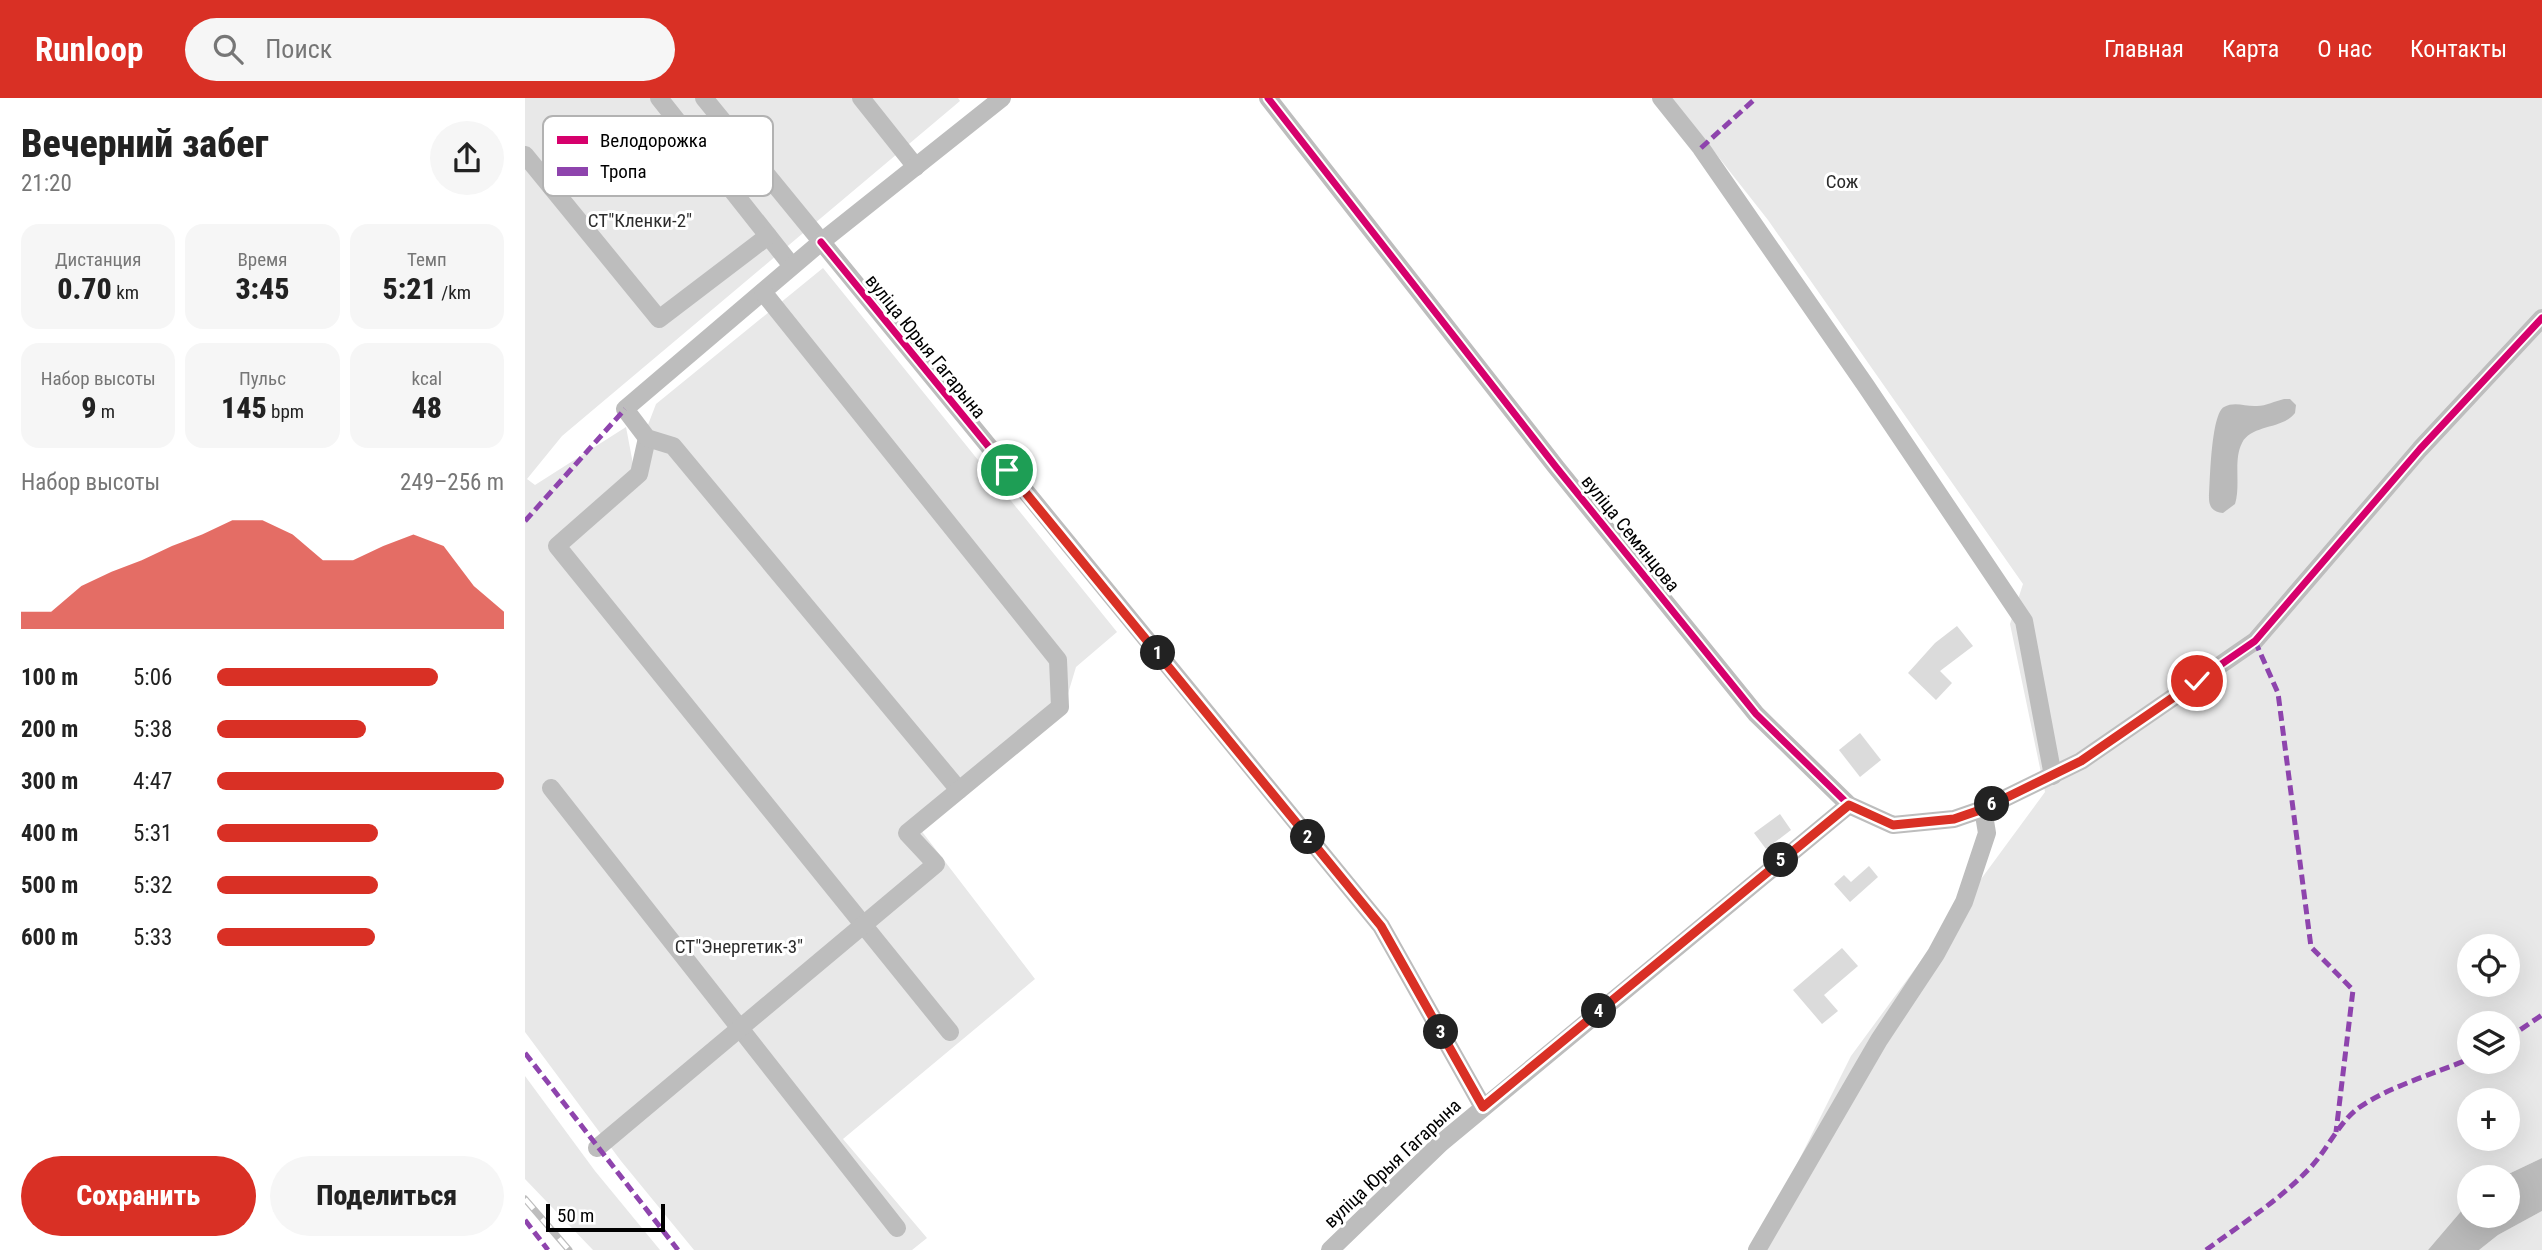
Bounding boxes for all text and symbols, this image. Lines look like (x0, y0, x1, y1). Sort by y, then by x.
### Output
search box (185, 18, 675, 81)
text: Runloop (35, 30, 143, 69)
icon: search (209, 30, 247, 68)
text: Поиск (265, 34, 332, 64)
text: Главная (2104, 35, 2184, 63)
text: Карта (2222, 35, 2279, 63)
text: О нас (2317, 35, 2372, 63)
text: Контакты (2410, 35, 2507, 63)
legend (543, 116, 773, 196)
button: share (430, 121, 504, 195)
text: Вечерний забег (21, 122, 269, 166)
text: Велодорожка (600, 129, 707, 152)
text: Тропа (600, 160, 647, 183)
text: 21:20 (21, 170, 72, 197)
park label: Сож (1826, 170, 1859, 193)
park label: СТ"Кленки-2" (588, 209, 692, 232)
text: Дистанция (55, 248, 141, 271)
text: Время (237, 248, 288, 271)
text: Темп (407, 248, 447, 271)
street label: вуліца Юрыя Гагарына (861, 270, 991, 423)
text: 0.70 (57, 271, 112, 306)
text: 3:45 (235, 271, 290, 306)
text: 5:21 (383, 271, 437, 306)
text: km (112, 281, 139, 304)
text: /km (437, 281, 471, 304)
text: Набор высоты (41, 367, 156, 390)
text: Пульс (239, 367, 286, 390)
text: kcal (412, 367, 442, 390)
text: 9 (81, 390, 96, 425)
text: 145 (221, 390, 267, 425)
text: 48 (412, 390, 442, 425)
text: m (96, 400, 115, 423)
text: bpm (267, 400, 304, 423)
pin (977, 440, 1037, 500)
icon: arrive (988, 451, 1026, 489)
text: Набор высоты (21, 469, 160, 496)
text: 249–256 m (400, 469, 504, 496)
street label: вуліца Семянцова (1577, 470, 1685, 596)
pin: 1 (1141, 636, 1175, 670)
text: 1 (1153, 641, 1162, 664)
pin (2167, 651, 2227, 711)
icon: check (2178, 662, 2216, 700)
text: 100 m (21, 664, 78, 691)
text: 5:06 (133, 664, 172, 691)
text: 200 m (21, 716, 78, 743)
text: 5:38 (133, 716, 172, 743)
text: 300 m (21, 768, 78, 795)
text: 4:47 (133, 768, 172, 795)
pin: 6 (1975, 786, 2009, 822)
text: 6 (1987, 792, 1996, 815)
text: 400 m (21, 820, 78, 847)
text: 5:31 (133, 820, 172, 847)
pin: 2 (1291, 820, 1325, 854)
text: 2 (1303, 825, 1312, 848)
pin: 5 (1763, 842, 1799, 878)
text: 5 (1776, 848, 1785, 871)
text: 500 m (21, 872, 78, 899)
text: 5:32 (133, 872, 172, 899)
text: 600 m (21, 924, 78, 951)
text: 5:33 (133, 924, 172, 951)
map controls (2457, 934, 2520, 1228)
button: locate (2457, 934, 2520, 997)
park label: СТ"Энергетик-3" (675, 935, 803, 958)
pin: 4 (1581, 993, 1617, 1028)
text: 4 (1594, 999, 1603, 1022)
button: layers (2457, 1011, 2520, 1074)
pin: 3 (1423, 1014, 1459, 1049)
text: 3 (1436, 1020, 1445, 1043)
button: + (2457, 1088, 2520, 1151)
street label: вуліца Юрыя Гагарына (1319, 1094, 1465, 1233)
button: Сохранить (21, 1156, 256, 1236)
button: Поделиться (270, 1156, 504, 1236)
button: − (2457, 1165, 2520, 1228)
scale bar (546, 1201, 665, 1233)
text: 50 m (557, 1204, 594, 1227)

